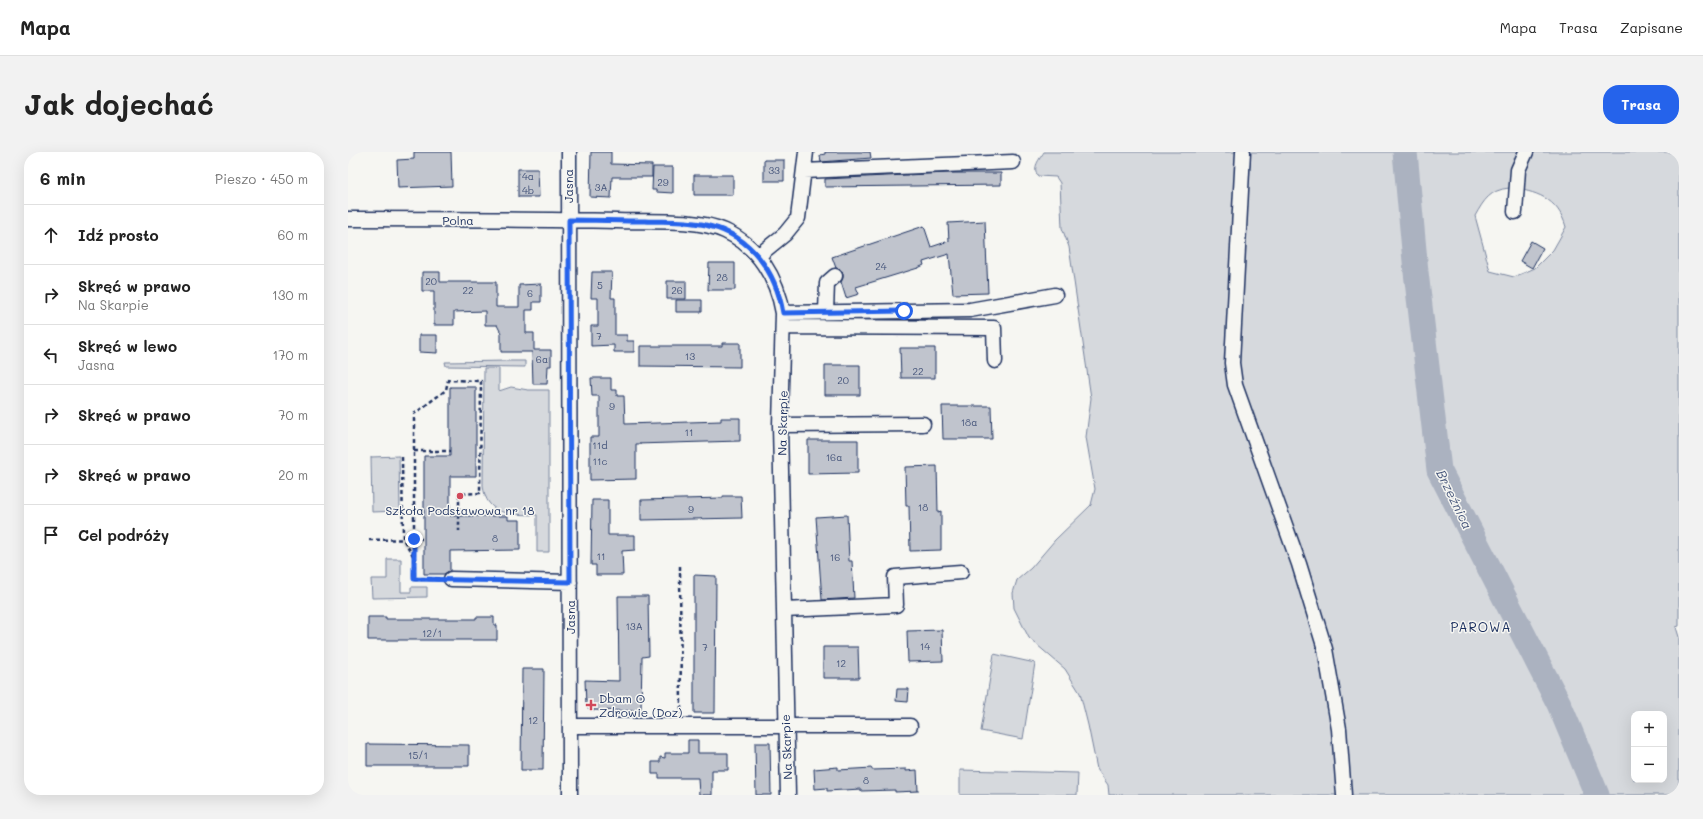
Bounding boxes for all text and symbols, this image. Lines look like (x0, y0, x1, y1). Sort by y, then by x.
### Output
text: Mapa (20, 15, 71, 40)
text: Mapa (1500, 18, 1537, 37)
text: Trasa (1559, 18, 1598, 37)
text: Zapisane (1620, 18, 1683, 37)
button: Trasa (1603, 85, 1679, 124)
text: Jak dojechać (24, 86, 214, 122)
house number: 33 (768, 163, 780, 177)
text: 6 min (40, 167, 85, 189)
house number: 4a (522, 169, 534, 183)
street label: Jasna (560, 169, 576, 203)
text: Pieszo · 450 m (215, 170, 308, 187)
house number: 29 (657, 175, 669, 189)
house number: 3A (595, 180, 607, 194)
house number: 4b (522, 183, 534, 197)
street label: Polna (442, 212, 474, 228)
icon: ahead (40, 224, 62, 246)
text: Idź prosto (78, 225, 159, 245)
text: 60 m (278, 226, 308, 243)
house number: 24 (875, 259, 887, 273)
house number: 28 (716, 270, 728, 284)
house number: 20 (425, 274, 437, 288)
text: Skręć w prawo (78, 276, 191, 296)
house number: 5 (597, 278, 603, 292)
house number: 22 (462, 283, 474, 297)
house number: 26 (671, 283, 683, 297)
icon: right (40, 284, 62, 306)
text: 130 m (272, 286, 308, 303)
house number: 6 (527, 286, 533, 300)
text: Na Skarpie (78, 296, 149, 313)
route start (895, 302, 913, 320)
house number: 7 (596, 329, 602, 343)
text: Skręć w lewo (78, 336, 177, 356)
icon: left (40, 344, 62, 366)
text: 170 m (272, 346, 308, 363)
house number: 13 (685, 349, 695, 363)
house number: 6a (536, 352, 548, 366)
text: Jasna (78, 356, 115, 373)
house number: 22 (912, 364, 924, 378)
house number: 20 (837, 373, 849, 387)
street label: Na Skarpie (773, 390, 791, 456)
house number: 9 (609, 399, 615, 413)
icon: right (40, 404, 62, 426)
text: Skręć w prawo (78, 405, 191, 425)
text: 70 m (278, 406, 308, 423)
house number: 18a (961, 415, 977, 429)
house number: 11 (685, 425, 693, 439)
house number: 11d (592, 438, 608, 452)
house number: 16a (826, 450, 842, 464)
house number: 11c (593, 454, 608, 468)
icon: right (40, 464, 62, 486)
text: Skręć w prawo (78, 465, 191, 485)
text: 20 m (278, 466, 308, 483)
water label: Brzeźnica (1433, 466, 1477, 532)
marker: Szkoła Podstawowa nr 18 (455, 491, 465, 501)
house number: 18 (918, 500, 928, 514)
place label: Szkoła Podstawowa nr 18 (386, 502, 534, 518)
house number: 9 (688, 502, 694, 516)
icon: arrive (40, 524, 62, 546)
text: Cel podróży (78, 525, 169, 545)
route end (405, 530, 423, 548)
house number: 8 (492, 531, 498, 545)
house number: 11 (597, 549, 605, 563)
house number: 16 (830, 550, 840, 564)
street label: Jasna (562, 600, 578, 634)
district label: PAROWA (1451, 618, 1511, 635)
house number: 13A (625, 619, 643, 633)
house number: 12/1 (422, 626, 442, 640)
house number: 14 (920, 639, 930, 653)
house number: 7 (702, 640, 708, 654)
house number: 12 (836, 656, 846, 670)
place label: Dbam O Zdrowie (Doz) (599, 690, 682, 720)
marker: Dbam O Zdrowie (Doz) (586, 700, 596, 710)
map controls (1631, 711, 1667, 783)
button: + (1631, 711, 1667, 747)
house number: 12 (528, 713, 538, 727)
street label: Na Skarpie (777, 714, 795, 780)
button: − (1631, 747, 1667, 783)
house number: 15/1 (408, 748, 428, 762)
house number: 8 (863, 773, 869, 787)

